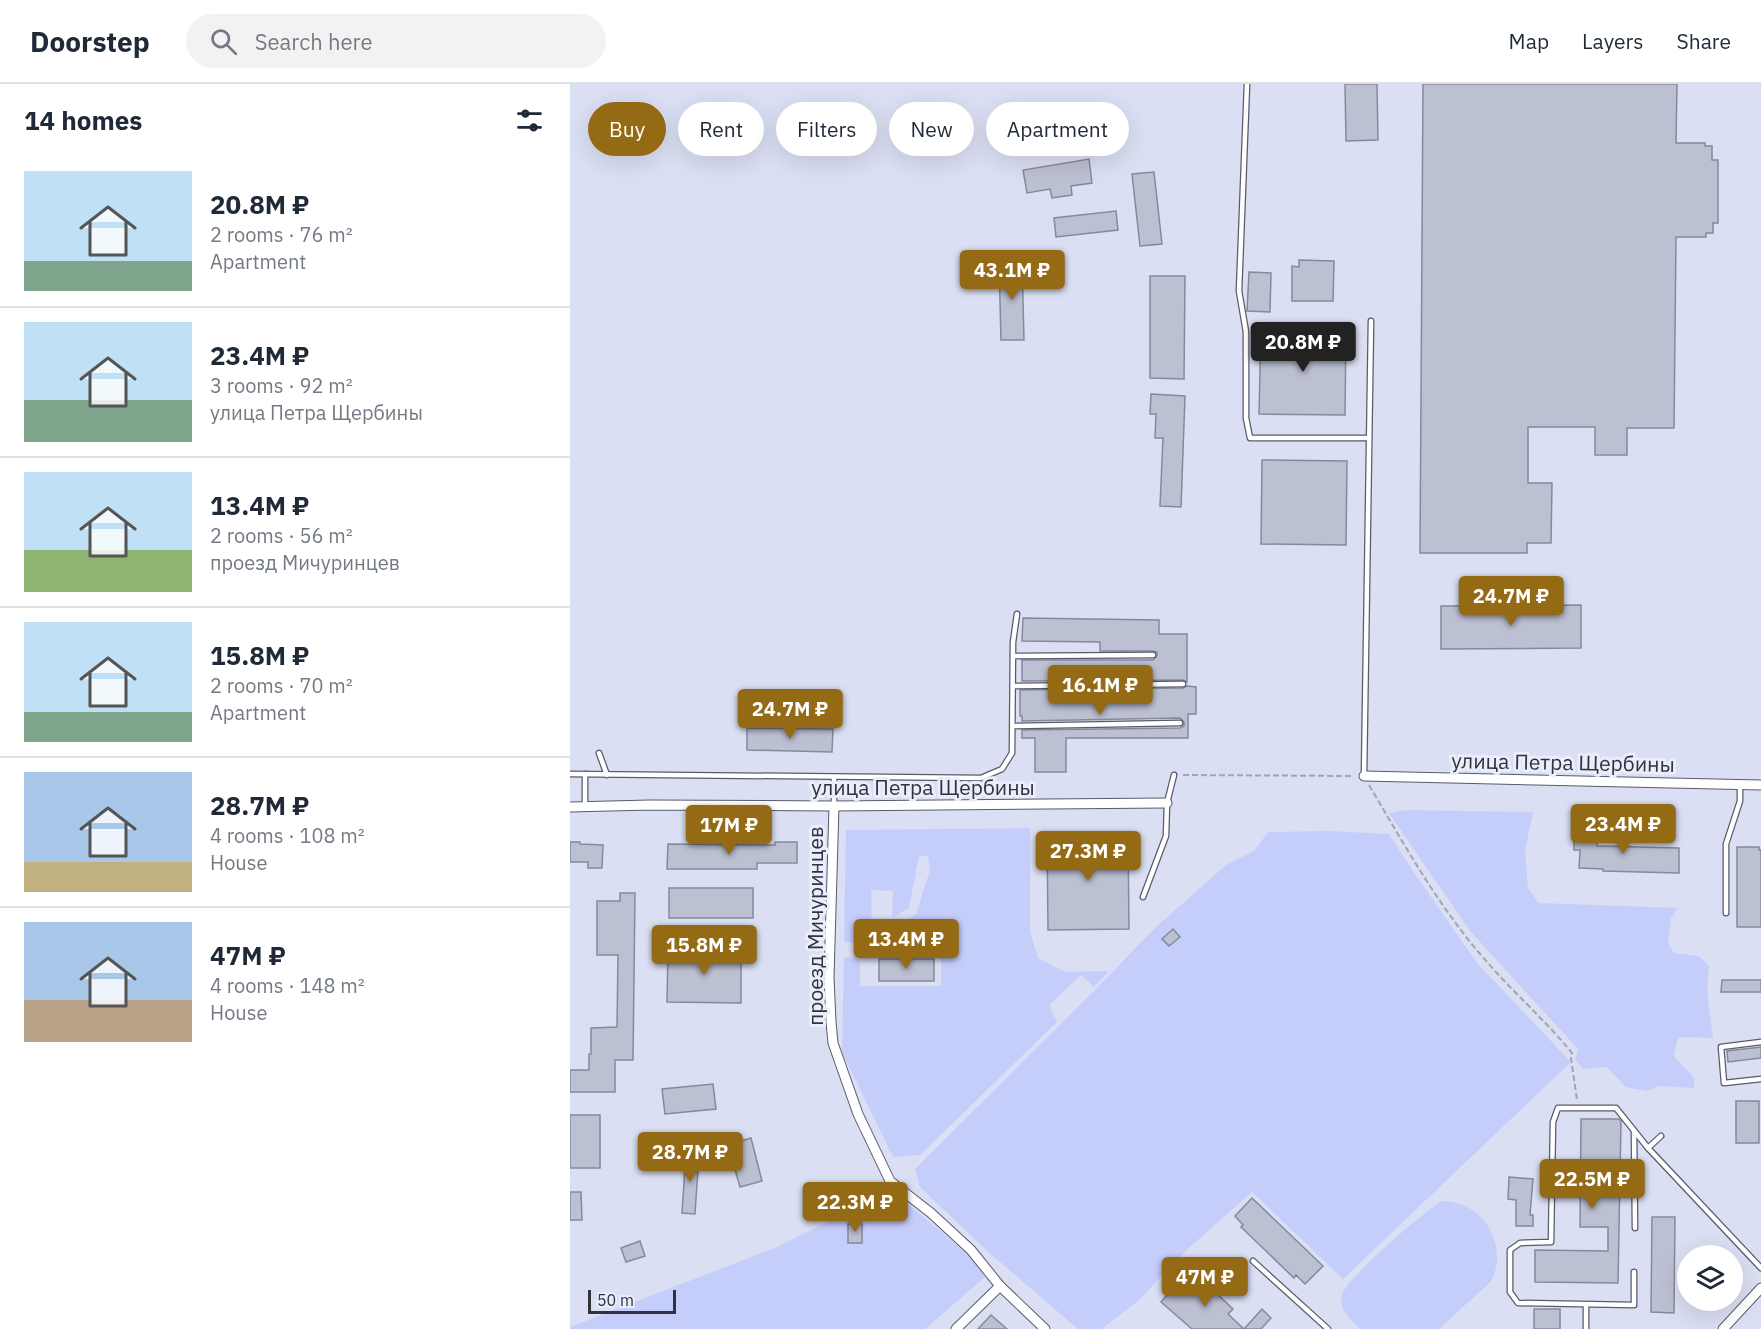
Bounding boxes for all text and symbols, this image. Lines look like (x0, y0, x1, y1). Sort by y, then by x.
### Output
search box (186, 14, 606, 68)
text: Doorstep (30, 23, 150, 60)
icon: search (207, 25, 240, 58)
text: Search here (255, 27, 373, 56)
text: Map (1509, 27, 1549, 55)
text: Layers (1582, 27, 1644, 55)
text: Share (1677, 27, 1731, 55)
chip: Buy (588, 102, 666, 156)
chip: Rent (678, 102, 764, 156)
chip: Filters (776, 102, 877, 156)
chip: New (889, 102, 974, 156)
chip: Apartment (986, 102, 1129, 156)
text: 14 homes (24, 103, 142, 137)
icon: filters (513, 104, 546, 137)
text: 20.8M ₽ (210, 187, 309, 221)
icon: home (72, 195, 144, 267)
text: 2 rooms · 76 m² (210, 221, 353, 248)
text: Apartment (210, 248, 306, 275)
pin: 43.1M ₽ (957, 250, 1067, 301)
text: 43.1M ₽ (974, 256, 1050, 283)
pin: 20.8M ₽ (1248, 322, 1358, 373)
text: 20.8M ₽ (1265, 328, 1341, 355)
text: 23.4M ₽ (210, 338, 309, 372)
icon: home (72, 346, 144, 418)
text: 3 rooms · 92 m² (210, 372, 353, 399)
text: улица Петра Щербины (210, 399, 423, 426)
text: 13.4M ₽ (210, 488, 309, 522)
icon: home (72, 496, 144, 568)
text: 2 rooms · 56 m² (210, 522, 353, 549)
text: проезд Мичуринцев (210, 549, 400, 576)
pin: 24.7M ₽ (1456, 576, 1566, 627)
text: 24.7M ₽ (1473, 582, 1549, 609)
text: 15.8M ₽ (210, 638, 309, 672)
icon: home (72, 646, 144, 718)
pin: 16.1M ₽ (1045, 665, 1155, 716)
text: 16.1M ₽ (1062, 671, 1138, 698)
text: 2 rooms · 70 m² (210, 672, 353, 699)
pin: 24.7M ₽ (735, 689, 845, 740)
text: 24.7M ₽ (752, 695, 828, 722)
text: Apartment (210, 699, 306, 726)
street label: улица Петра Щербины (1451, 746, 1675, 778)
street label: улица Петра Щербины (811, 773, 1035, 801)
text: 28.7M ₽ (210, 788, 309, 822)
icon: home (72, 796, 144, 868)
pin: 23.4M ₽ (1568, 804, 1678, 855)
pin: 17M ₽ (687, 805, 771, 856)
text: 23.4M ₽ (1585, 810, 1661, 837)
text: 17M ₽ (700, 811, 758, 838)
text: 4 rooms · 108 m² (210, 822, 365, 849)
street label: проезд Мичуринцев (801, 826, 829, 1026)
pin: 27.3M ₽ (1033, 831, 1143, 882)
text: 27.3M ₽ (1050, 837, 1126, 864)
text: House (210, 849, 267, 876)
pin: 13.4M ₽ (851, 919, 961, 970)
pin: 15.8M ₽ (649, 925, 759, 976)
text: 13.4M ₽ (868, 925, 944, 952)
text: 15.8M ₽ (666, 931, 742, 958)
text: 47M ₽ (210, 938, 286, 972)
icon: home (72, 946, 144, 1018)
text: 4 rooms · 148 m² (210, 972, 365, 999)
text: House (210, 999, 267, 1026)
pin: 28.7M ₽ (635, 1132, 745, 1183)
text: 28.7M ₽ (652, 1138, 728, 1165)
pin: 22.5M ₽ (1537, 1159, 1647, 1210)
text: 22.5M ₽ (1554, 1165, 1630, 1192)
pin: 22.3M ₽ (800, 1182, 910, 1233)
text: 22.3M ₽ (817, 1188, 893, 1215)
map controls (1677, 1245, 1743, 1311)
button: layers (1677, 1245, 1743, 1311)
pin: 47M ₽ (1163, 1257, 1247, 1308)
text: 47M ₽ (1176, 1263, 1234, 1290)
scale bar (588, 1287, 676, 1314)
text: 50 m (597, 1290, 634, 1310)

